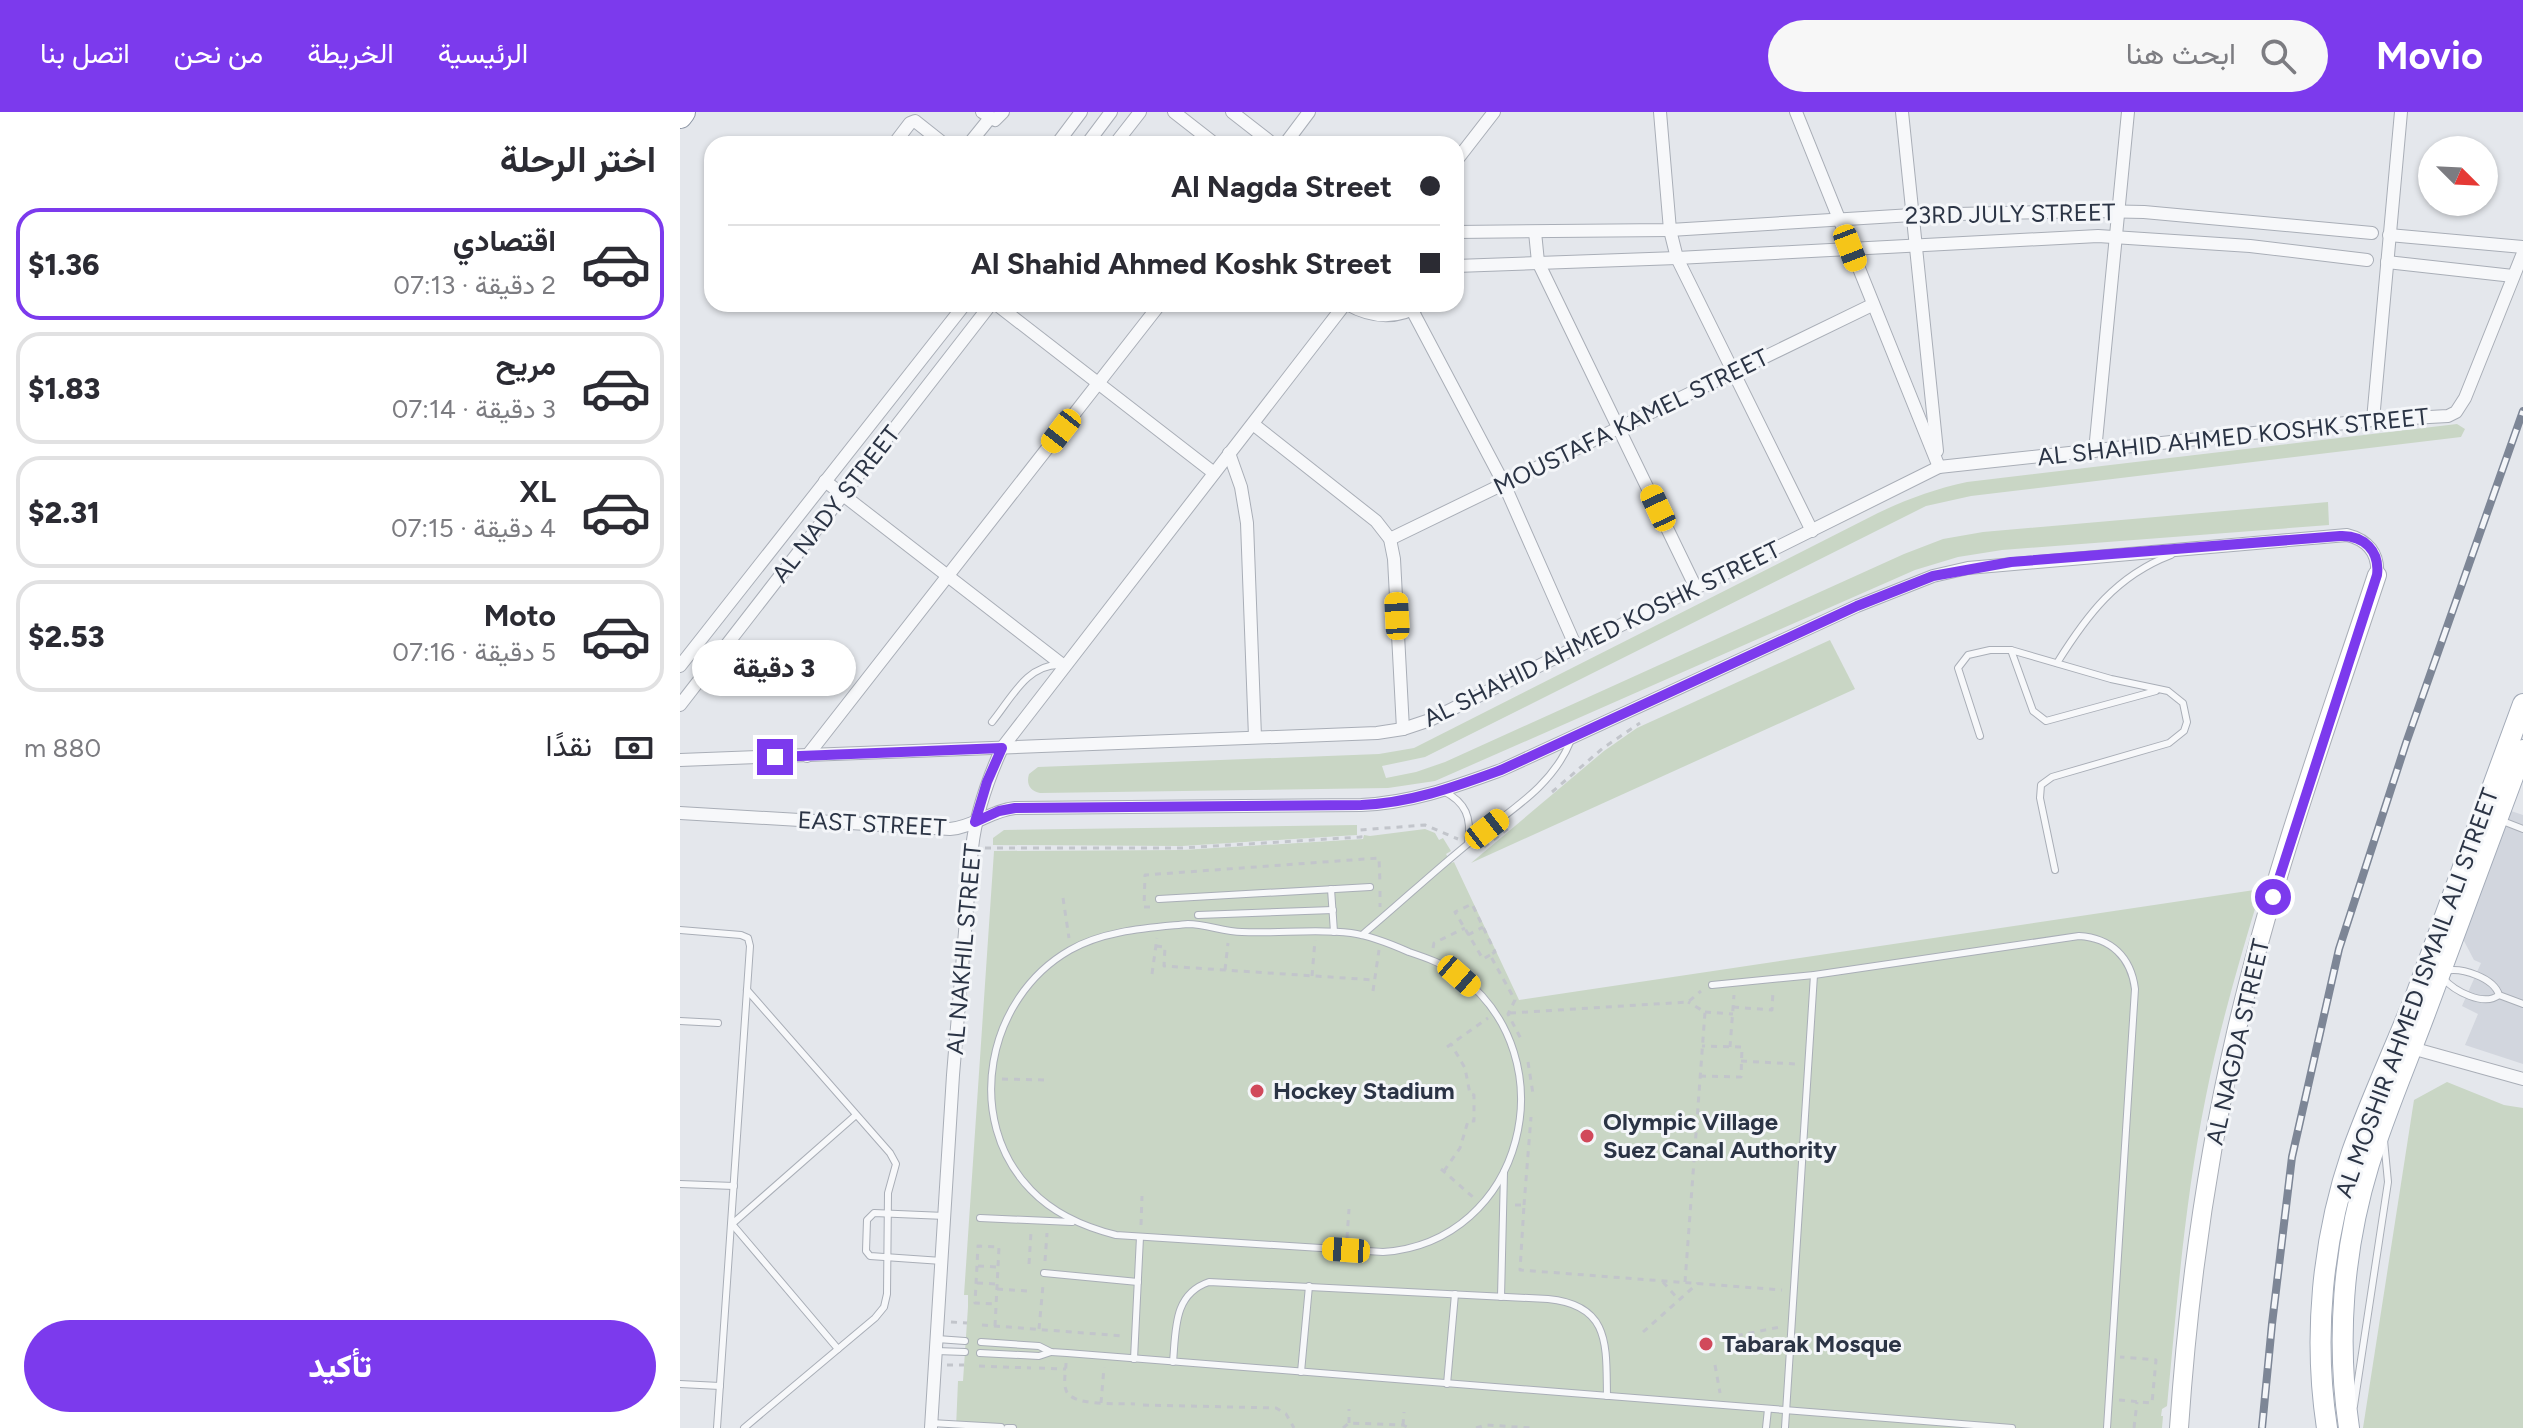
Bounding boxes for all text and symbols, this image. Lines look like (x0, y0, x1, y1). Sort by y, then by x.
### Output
search box (1768, 20, 2328, 92)
text: Movio (2376, 33, 2483, 79)
icon: search (2256, 34, 2300, 78)
text: ابحث هنا (2126, 35, 2236, 72)
text: اتصل بنا (40, 36, 130, 70)
text: من نحن (174, 36, 263, 70)
text: الخريطة (307, 36, 394, 70)
text: الرئيسية (438, 36, 528, 70)
north arrow (2418, 136, 2498, 216)
map controls (2418, 136, 2498, 216)
text: اختر الرحلة (500, 138, 656, 181)
text: Al Nagda Street (1171, 168, 1392, 205)
street label: 23RD JULY STREET (1904, 197, 2115, 230)
car (1830, 221, 1870, 275)
text: اقتصادي (453, 222, 556, 259)
icon: car (580, 228, 652, 300)
text: Al Shahid Ahmed Koshk Street (971, 245, 1392, 282)
text: $1.36 (28, 246, 100, 283)
text: 2 دقيقة · 07:13 (393, 269, 556, 301)
street label: MOUSTAFA KAMEL STREET (1489, 342, 1773, 501)
text: مريح (496, 346, 556, 383)
icon: car (580, 352, 652, 424)
text: $1.83 (28, 370, 100, 407)
text: 3 دقيقة · 07:14 (392, 393, 556, 425)
street label: AL SHAHID AHMED KOSHK STREET (2036, 402, 2430, 471)
car (1037, 405, 1085, 457)
street label: AL NADY STREET (765, 420, 906, 588)
text: XL (520, 473, 556, 510)
icon: car (580, 476, 652, 548)
car (1637, 481, 1679, 535)
text: $2.31 (28, 494, 100, 531)
text: 4 دقيقة · 07:15 (391, 512, 556, 544)
street label: AL SHAHID AHMED KOSHK STREET (1419, 534, 1785, 733)
car (1384, 591, 1410, 641)
text: Moto (484, 597, 556, 634)
icon: car (580, 600, 652, 672)
text: $2.53 (28, 618, 105, 655)
text: 5 دقيقة · 07:16 (392, 636, 556, 668)
callout: 3 دقيقة (693, 641, 857, 697)
text: 3 دقيقة (733, 652, 815, 684)
icon: cash (612, 726, 656, 770)
text: نقدًا (546, 727, 592, 764)
text: 880 m (24, 732, 101, 764)
route end (757, 739, 793, 775)
street label: AL MOSHIR AHMED ISMAIL ALI STREET (2329, 784, 2504, 1201)
street label: EAST STREET (797, 805, 947, 842)
car (1461, 805, 1513, 853)
street label: AL NAKHIL STREET (940, 842, 987, 1056)
route start (2255, 879, 2291, 915)
street label: AL NAGDA STREET (2200, 936, 2275, 1148)
car (1433, 951, 1485, 1001)
place label: Hockey Stadium (1273, 1076, 1455, 1105)
marker: Hockey Stadium (1248, 1082, 1266, 1100)
place label: Olympic Village Suez Canal Authority (1603, 1107, 1837, 1164)
marker: Olympic Village Suez Canal Authority (1578, 1127, 1596, 1145)
car (1321, 1236, 1371, 1264)
button: تأكيد (24, 1320, 656, 1412)
place label: Tabarak Mosque (1722, 1329, 1902, 1358)
marker: Tabarak Mosque (1697, 1335, 1715, 1353)

